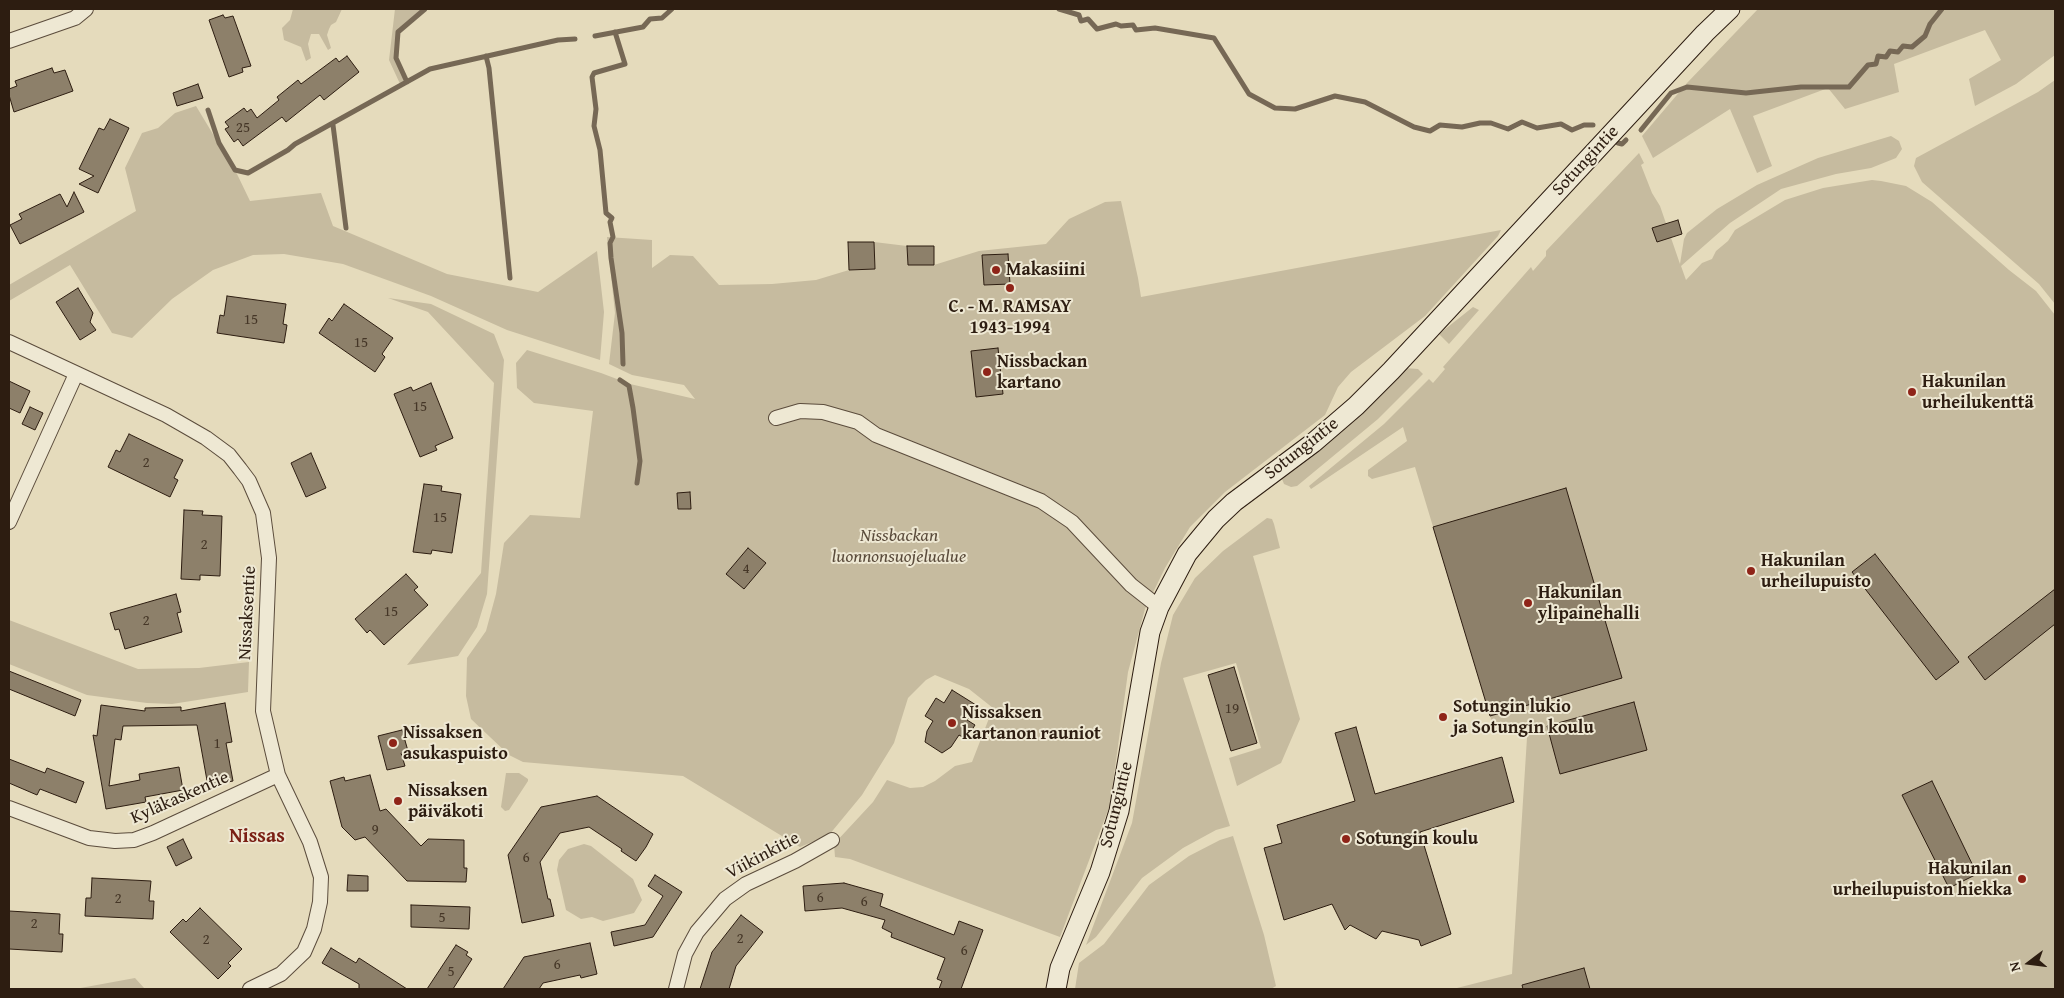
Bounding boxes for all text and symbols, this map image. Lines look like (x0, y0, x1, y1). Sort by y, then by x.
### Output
house number: 25 (236, 119, 250, 137)
street label: Sotungintie (1548, 121, 1624, 201)
place label: Makasiini (1006, 259, 1085, 281)
marker: Makasiini (990, 264, 1002, 276)
marker: C. - M. RAMSAY 1943-1994 (1004, 282, 1016, 294)
place label: C. - M. RAMSAY 1943-1994 (949, 296, 1071, 338)
house number: 15 (244, 311, 258, 329)
house number: 15 (354, 334, 368, 352)
place label: Nissbackan kartano (997, 351, 1087, 394)
marker: Nissbackan kartano (981, 366, 993, 378)
place label: Hakunilan urheilukenttä (1922, 371, 2034, 414)
marker: Hakunilan urheilukenttä (1906, 386, 1918, 398)
house number: 15 (413, 398, 427, 416)
street label: Sotungintie (1261, 413, 1343, 485)
house number: 2 (142, 454, 150, 472)
house number: 15 (433, 509, 447, 527)
park label: Nissbackan luonnonsuojelualue (832, 525, 966, 568)
house number: 2 (200, 536, 208, 554)
place label: Hakunilan urheilupuisto (1761, 550, 1871, 592)
house number: 4 (742, 560, 750, 578)
street label: Nissaksentie (235, 565, 261, 661)
marker: Hakunilan urheilupuisto (1745, 565, 1757, 577)
place label: Hakunilan ylipainehalli (1538, 582, 1640, 624)
marker: Hakunilan ylipainehalli (1522, 597, 1534, 609)
house number: 15 (384, 603, 398, 621)
house number: 2 (142, 612, 150, 630)
place label: Sotungin lukio ja Sotungin koulu (1453, 696, 1594, 739)
house number: 19 (1225, 700, 1239, 718)
place label: Nissaksen kartanon rauniot (962, 702, 1101, 744)
marker: Sotungin lukio ja Sotungin koulu (1437, 711, 1449, 723)
marker: Nissaksen kartanon rauniot (946, 717, 958, 729)
place label: Nissaksen asukaspuisto (403, 722, 508, 764)
house number: 1 (213, 735, 221, 753)
marker: Nissaksen asukaspuisto (387, 737, 399, 749)
street label: Sotungintie (1096, 760, 1138, 850)
street label: Kyläkaskentie (128, 767, 232, 829)
place label: Nissaksen päiväkoti (408, 780, 488, 822)
marker: Nissaksen päiväkoti (392, 795, 404, 807)
house number: 9 (371, 821, 379, 839)
district label: Nissas (229, 825, 285, 849)
street label: Viikinkitie (723, 828, 803, 884)
place label: Sotungin koulu (1356, 828, 1478, 850)
marker: Sotungin koulu (1340, 833, 1352, 845)
house number: 6 (522, 849, 530, 867)
place label: Hakunilan urheilupuiston hiekka (1833, 858, 2012, 901)
marker: Hakunilan urheilupuiston hiekka (2016, 873, 2028, 885)
house number: 6 (816, 889, 824, 907)
house number: 2 (114, 890, 122, 908)
house number: 6 (860, 893, 868, 911)
house number: 5 (438, 909, 446, 927)
house number: 2 (30, 915, 38, 933)
house number: 2 (736, 930, 744, 948)
house number: 2 (202, 931, 210, 949)
north arrow (2004, 938, 2054, 988)
house number: 6 (960, 942, 968, 960)
house number: 6 (553, 956, 561, 974)
text: N (2004, 960, 2025, 974)
house number: 5 (447, 963, 455, 981)

